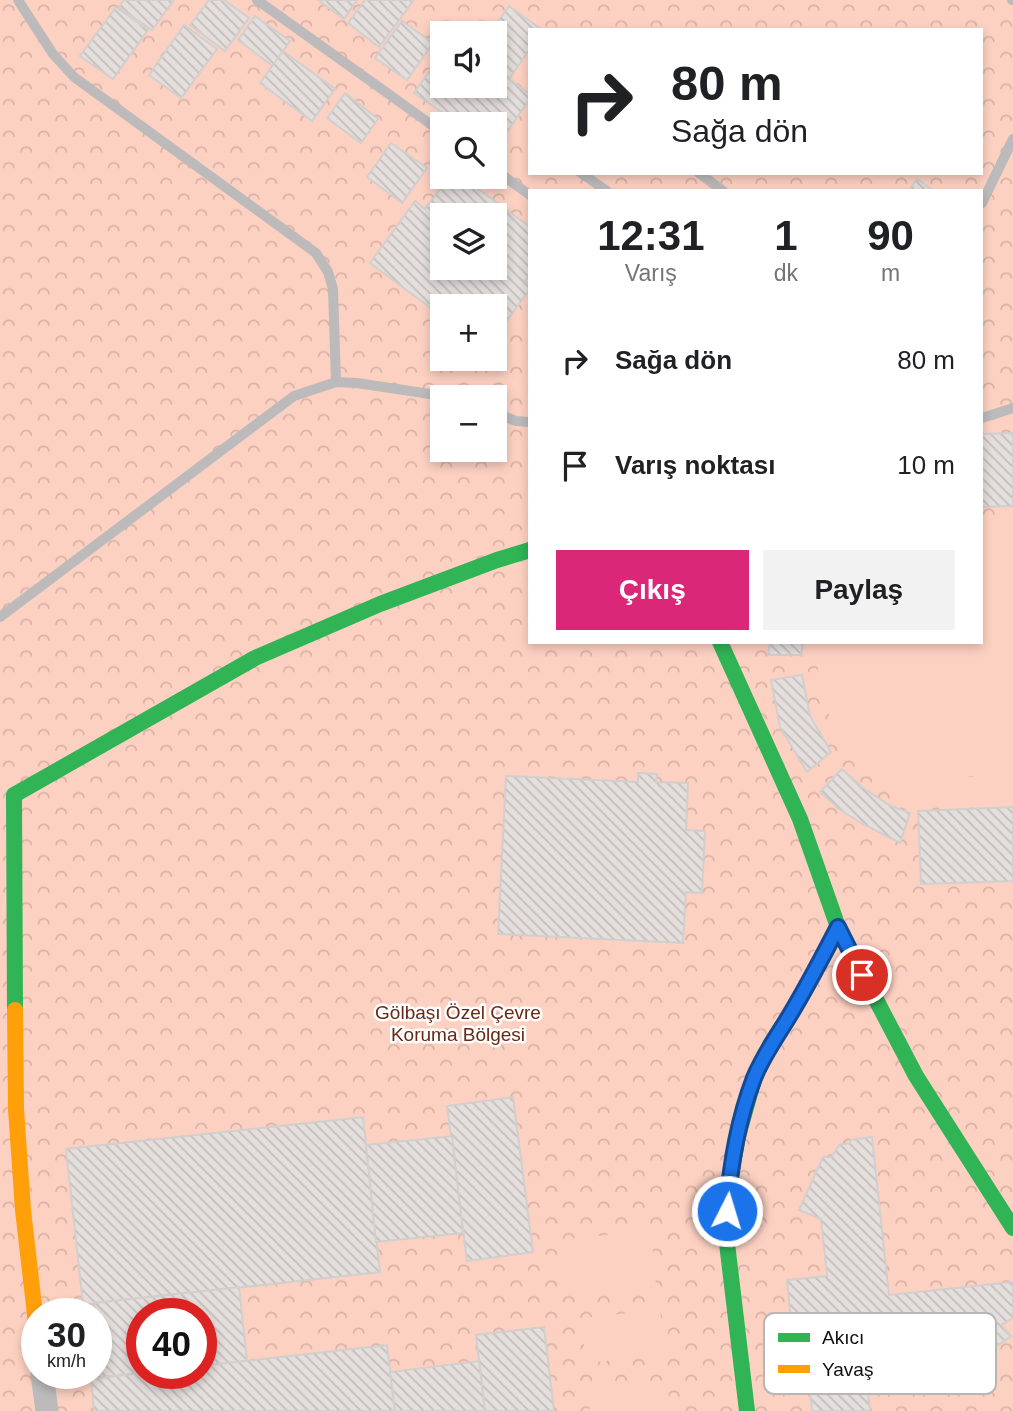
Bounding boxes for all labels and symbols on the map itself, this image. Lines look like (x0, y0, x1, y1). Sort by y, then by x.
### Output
pin (832, 945, 892, 1005)
park label: Gölbaşı Özel Çevre Koruma Bölgesi (375, 1002, 541, 1045)
position arrow (690, 1174, 764, 1248)
speed limit sign: 40 (126, 1298, 217, 1389)
legend (764, 1313, 996, 1394)
text: Akıcı (822, 1327, 864, 1348)
text: Yavaş (822, 1359, 873, 1380)

